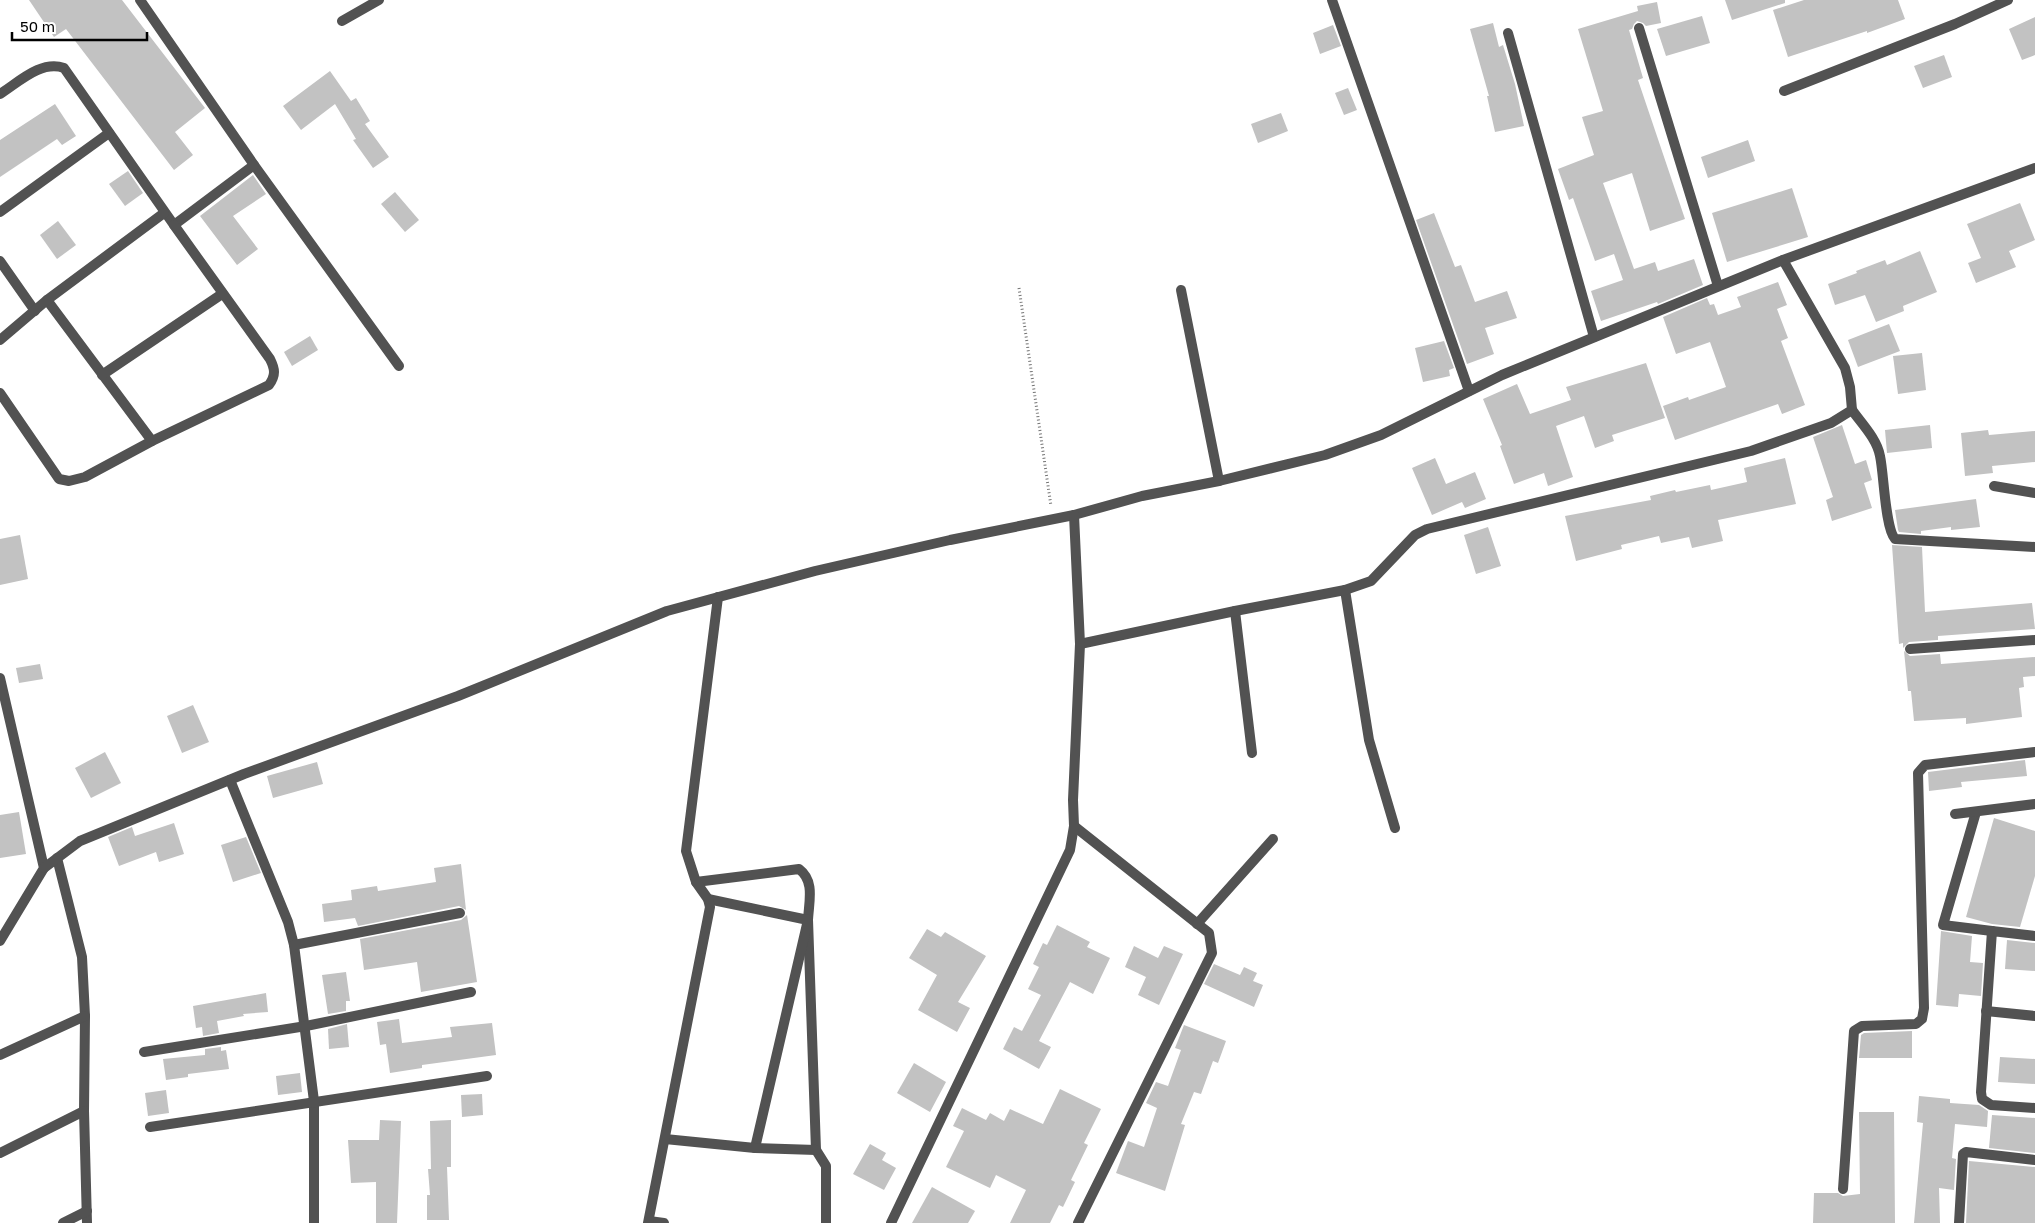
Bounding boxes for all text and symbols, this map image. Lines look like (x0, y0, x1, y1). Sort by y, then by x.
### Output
scale bar (12, 10, 148, 42)
text: 50 m (20, 17, 55, 35)

